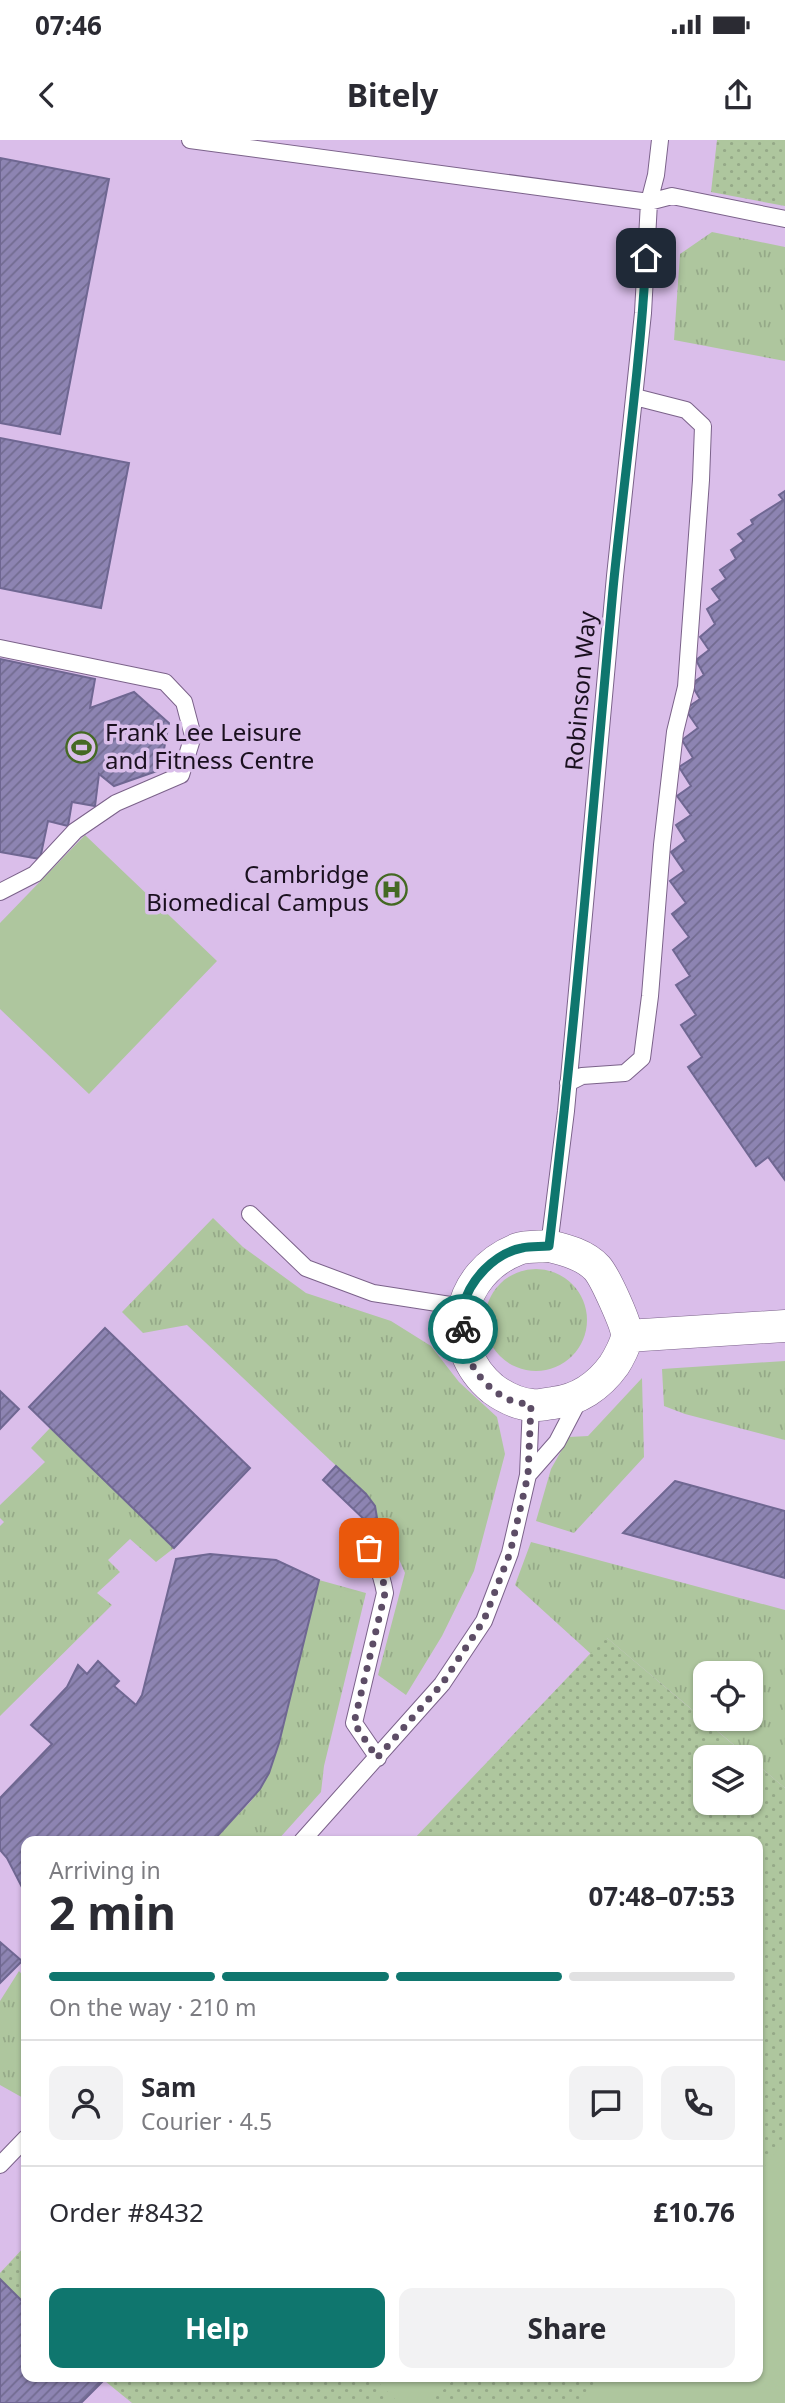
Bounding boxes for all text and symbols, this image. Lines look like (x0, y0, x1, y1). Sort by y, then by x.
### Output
text: 07:46 (35, 7, 102, 43)
text: Bitely (347, 73, 438, 116)
icon: back (28, 76, 66, 114)
icon: share (719, 76, 757, 114)
pin (616, 228, 676, 288)
icon: home (627, 239, 665, 277)
street label: Robinson Way (556, 609, 603, 772)
place label: Frank Lee Leisure and Fitness Centre (105, 715, 314, 776)
sports icon: Frank Lee Leisure and Fitness Centre (65, 730, 99, 764)
place label: Cambridge Biomedical Campus (146, 857, 369, 918)
hospital icon: Cambridge Biomedical Campus (375, 872, 409, 906)
courier (428, 1294, 498, 1364)
icon: bike (444, 1310, 482, 1348)
pin (339, 1518, 399, 1578)
icon: bag (350, 1529, 388, 1567)
map controls (693, 1661, 763, 1815)
button: locate (693, 1661, 763, 1731)
button: layers (693, 1745, 763, 1815)
text: Arriving in (49, 1854, 161, 1886)
text: 07:48–07:53 (588, 1878, 735, 1914)
text: 2 min (49, 1881, 176, 1943)
text: On the way · 210 m (49, 1991, 256, 2023)
button: person (49, 2066, 123, 2140)
button: chat (569, 2066, 643, 2140)
button: phone (661, 2066, 735, 2140)
text: Sam (141, 2069, 196, 2105)
text: Courier · 4.5 (141, 2105, 272, 2137)
text: Order #8432 (49, 2194, 204, 2230)
text: £10.76 (653, 2194, 735, 2230)
button: Help (49, 2288, 385, 2368)
button: Share (399, 2288, 735, 2368)

